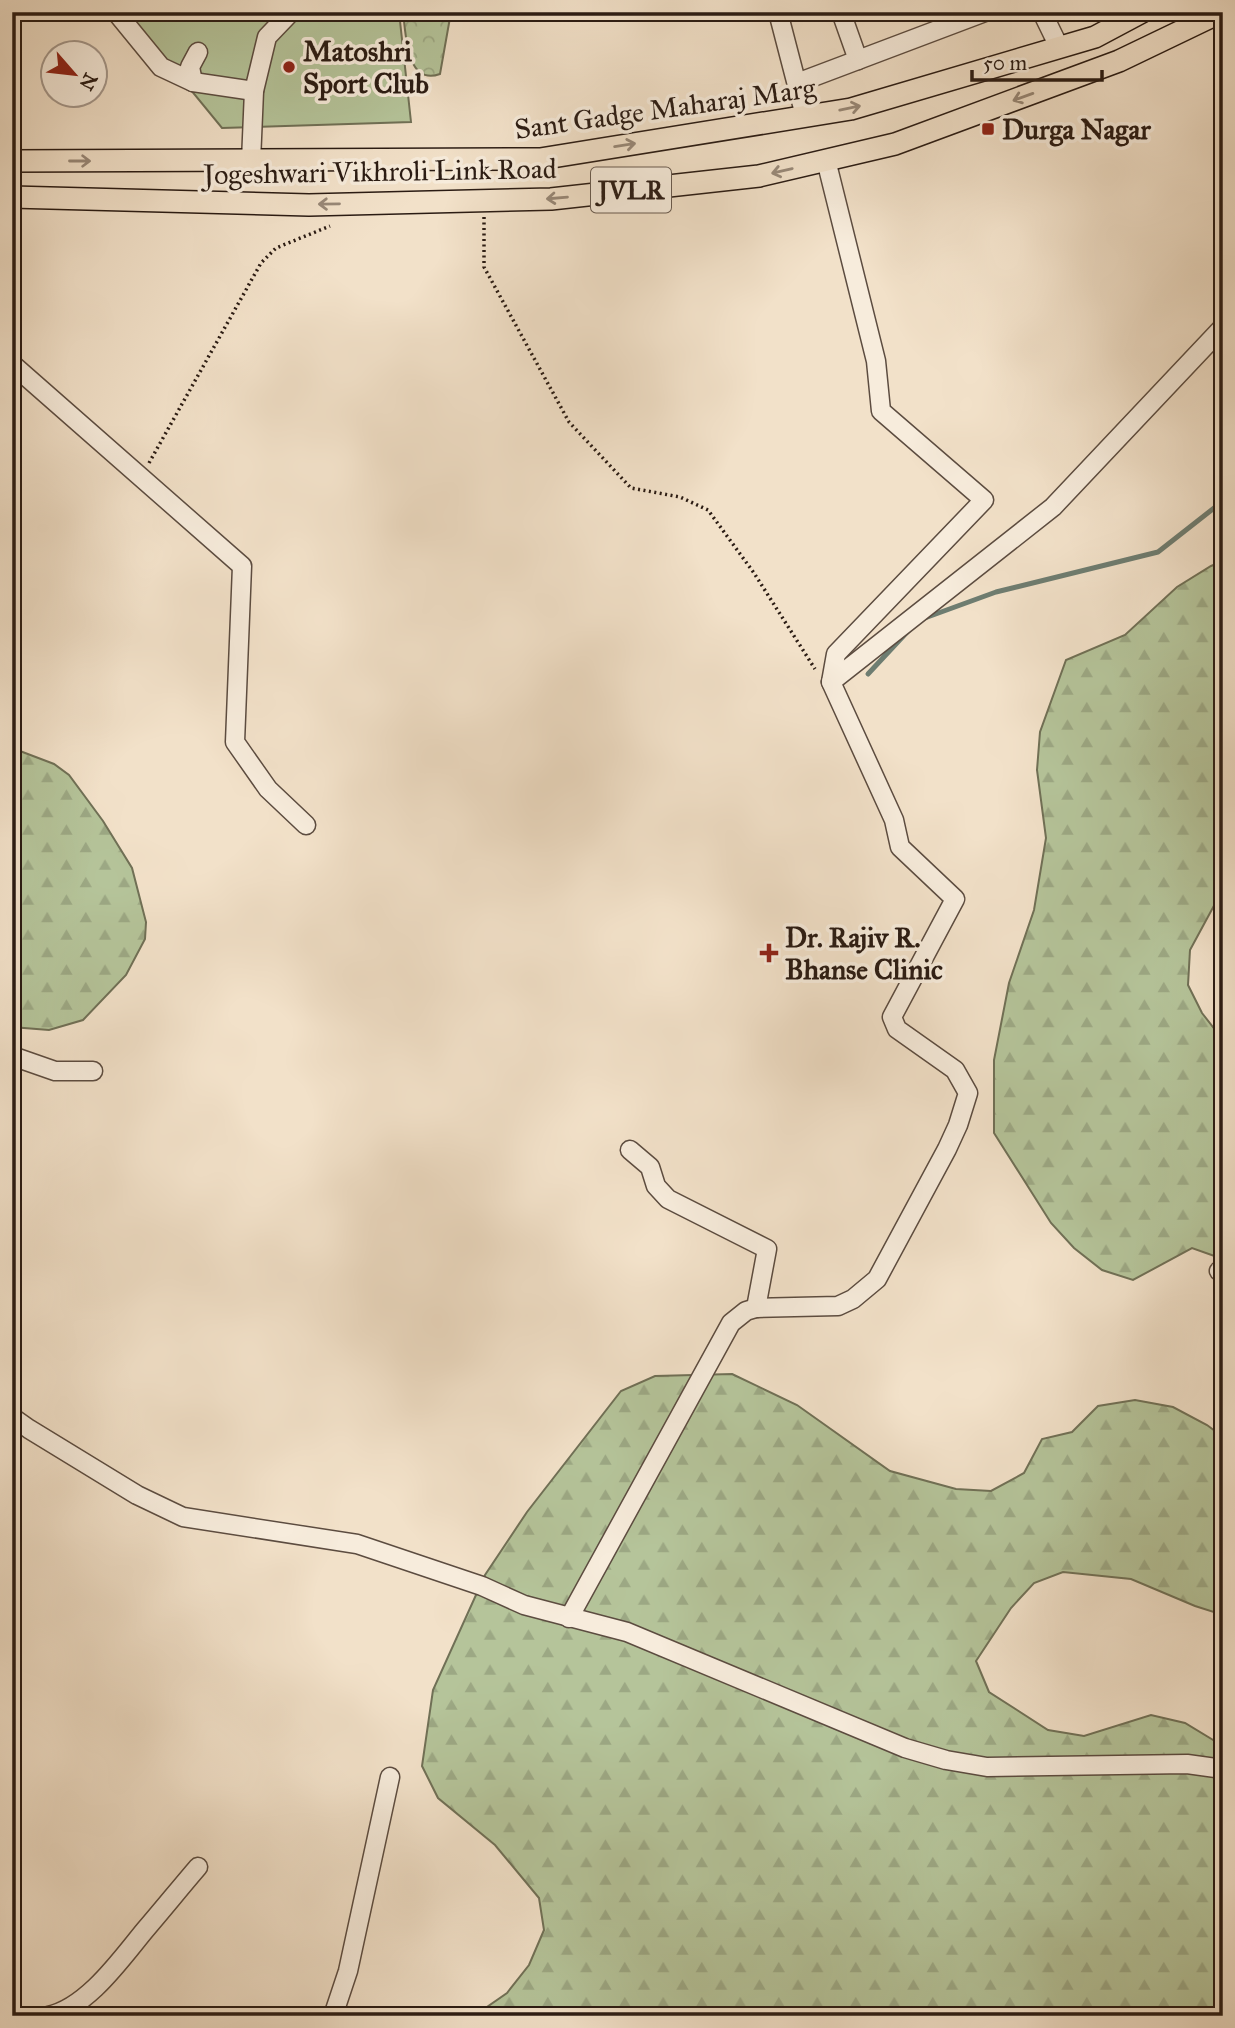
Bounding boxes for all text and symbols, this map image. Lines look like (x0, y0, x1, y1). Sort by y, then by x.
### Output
place label: Matoshri Sport Club (303, 34, 429, 101)
north arrow (38, 38, 108, 108)
scale bar (972, 38, 1102, 82)
text: 50 m (983, 50, 1028, 76)
marker: Matoshri Sport Club (281, 59, 297, 75)
text: N (75, 69, 103, 94)
street label: Sant Gadge Maharaj Marg (512, 70, 819, 147)
one-way arrow (1012, 92, 1034, 104)
one-way arrow (838, 101, 861, 114)
place label: Durga Nagar (1002, 112, 1151, 147)
marker: Durga Nagar (980, 121, 996, 137)
one-way arrow (613, 138, 636, 151)
street label: Jogeshwari Vikhroli Link Road (200, 151, 557, 192)
one-way arrow (69, 154, 92, 168)
one-way arrow (772, 165, 794, 178)
road number: JVLR (591, 168, 671, 212)
one-way arrow (546, 192, 569, 205)
one-way arrow (318, 197, 341, 211)
place label: Dr. Rajiv R. Bhanse Clinic (785, 920, 943, 987)
marker: Dr. Rajiv R. Bhanse Clinic (759, 943, 779, 963)

